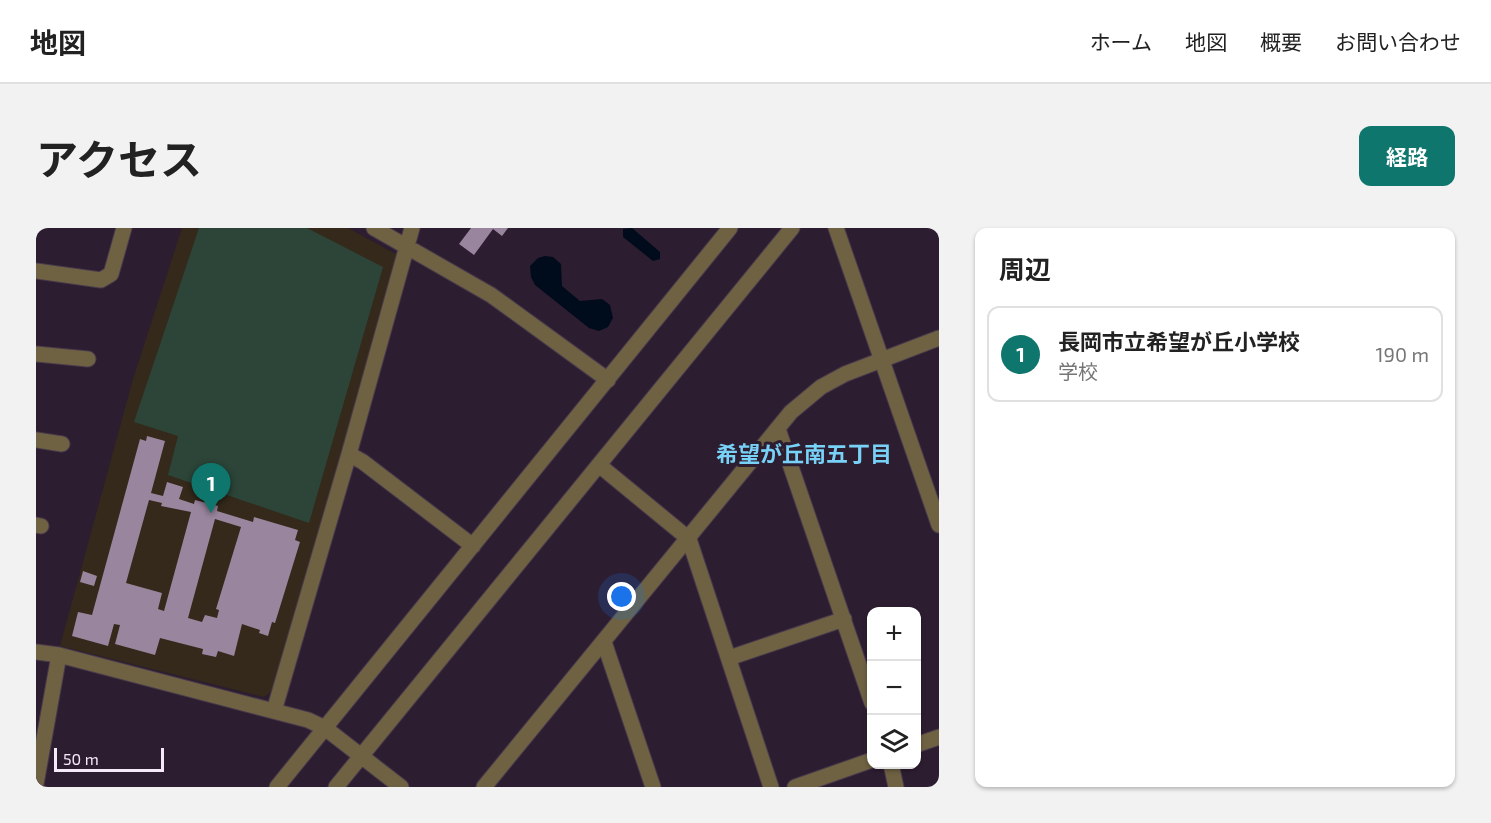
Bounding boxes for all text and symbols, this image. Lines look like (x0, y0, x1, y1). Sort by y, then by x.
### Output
text: 地図 (30, 25, 86, 59)
text: ホーム (1090, 29, 1152, 54)
text: 地図 (1185, 29, 1227, 54)
text: 概要 (1260, 29, 1302, 54)
text: お問い合わせ (1335, 29, 1461, 54)
button: 経路 (1359, 126, 1455, 186)
text: アクセス (36, 133, 202, 183)
text: 周辺 (999, 253, 1051, 284)
text: 長岡市立希望が丘小学校 (1058, 328, 1300, 354)
text: 1 (1016, 342, 1025, 366)
text: 190 m (1376, 342, 1429, 366)
text: 学校 (1058, 359, 1098, 383)
district label: 希望が丘南五丁目 (716, 440, 892, 466)
pin: 1 (192, 464, 231, 513)
your location (607, 582, 636, 611)
map controls (867, 607, 921, 769)
button: + (867, 607, 921, 661)
button: − (867, 661, 921, 715)
button: layers (867, 715, 921, 769)
scale bar (54, 745, 164, 772)
text: 50 m (63, 749, 99, 768)

